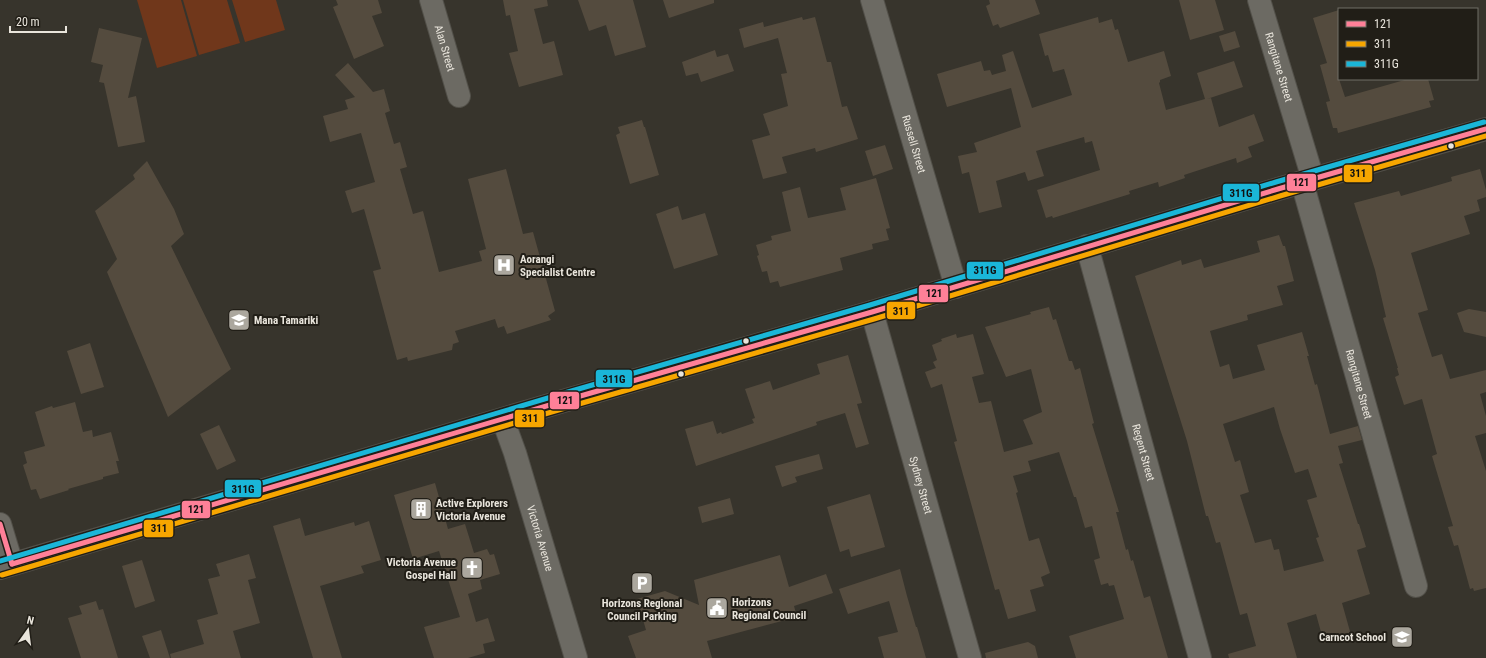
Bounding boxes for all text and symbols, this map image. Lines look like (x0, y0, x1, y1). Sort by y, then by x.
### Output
scale bar (10, 8, 66, 34)
legend (1338, 8, 1478, 80)
text: 20 m (16, 15, 40, 29)
text: 121 (1374, 17, 1392, 31)
street label: Alan Street (432, 23, 457, 73)
street label: Rangitane Street (1262, 31, 1295, 103)
text: 311 (1374, 37, 1392, 51)
text: 311G (1374, 57, 1399, 71)
street label: Russell Street (899, 114, 928, 175)
unlabelled marker (1446, 141, 1456, 151)
line badge: 311 (1343, 164, 1373, 183)
text: 311 (1350, 167, 1366, 180)
line badge: 121 (1286, 173, 1317, 192)
text: 121 (1293, 176, 1309, 189)
line badge: 311G (1222, 183, 1260, 202)
text: 311G (1229, 187, 1253, 200)
hospital icon: Aorangi Specialist Centre (491, 252, 517, 278)
place label: Aorangi Specialist Centre (520, 253, 595, 279)
line badge: 311G (966, 261, 1004, 280)
text: 311G (973, 264, 997, 277)
line badge: 121 (918, 284, 949, 303)
text: 121 (926, 287, 942, 300)
line badge: 311 (886, 301, 916, 320)
text: 311 (893, 305, 909, 318)
school or university icon: Mana Tamariki (226, 307, 252, 333)
place label: Mana Tamariki (254, 314, 319, 327)
unlabelled marker (741, 336, 751, 346)
street label: Rangitane Street (1343, 348, 1375, 421)
line badge: 311G (595, 369, 633, 388)
unlabelled marker (676, 369, 686, 379)
text: 311G (602, 373, 626, 386)
line badge: 121 (549, 391, 580, 410)
text: 121 (557, 394, 573, 407)
line badge: 311 (514, 409, 545, 428)
text: 311 (522, 412, 538, 425)
street label: Regent Street (1129, 423, 1157, 482)
street label: Sydney Street (906, 455, 935, 516)
line badge: 311G (224, 479, 262, 498)
text: 311G (231, 483, 255, 496)
building icon: Active Explorers Victoria Avenue (408, 496, 434, 522)
place label: Active Explorers Victoria Avenue (436, 497, 508, 523)
line badge: 121 (181, 500, 211, 519)
text: 121 (188, 503, 204, 516)
street label: Victoria Avenue (524, 504, 556, 573)
line badge: 311 (143, 519, 174, 538)
text: 311 (151, 522, 167, 535)
church icon: Victoria Avenue Gospel Hall (459, 555, 485, 581)
place label: Victoria Avenue Gospel Hall (386, 556, 456, 582)
parking icon: Horizons Regional Council Parking (629, 570, 655, 596)
public building icon: Horizons Regional Council (704, 595, 730, 621)
place label: Horizons Regional Council (732, 596, 806, 622)
place label: Horizons Regional Council Parking (602, 597, 682, 623)
north arrow (8, 610, 48, 650)
text: N (25, 614, 35, 628)
school or university icon: Carncot School (1389, 624, 1415, 650)
place label: Carncot School (1319, 631, 1386, 644)

